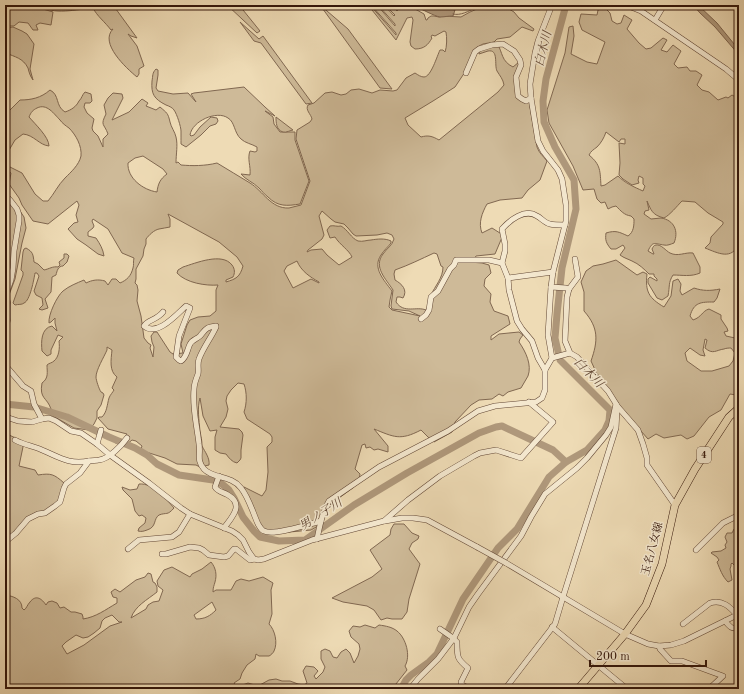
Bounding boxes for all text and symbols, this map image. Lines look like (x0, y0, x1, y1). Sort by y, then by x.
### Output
water label: 白木川 (532, 28, 555, 68)
water label: 白木川 (571, 354, 608, 392)
road number: 4 (697, 447, 711, 463)
water label: 男ノ子川 (297, 495, 346, 533)
street label: 玉名八女線 (639, 520, 665, 577)
scale bar (590, 642, 706, 668)
text: 200 m (596, 651, 630, 663)

